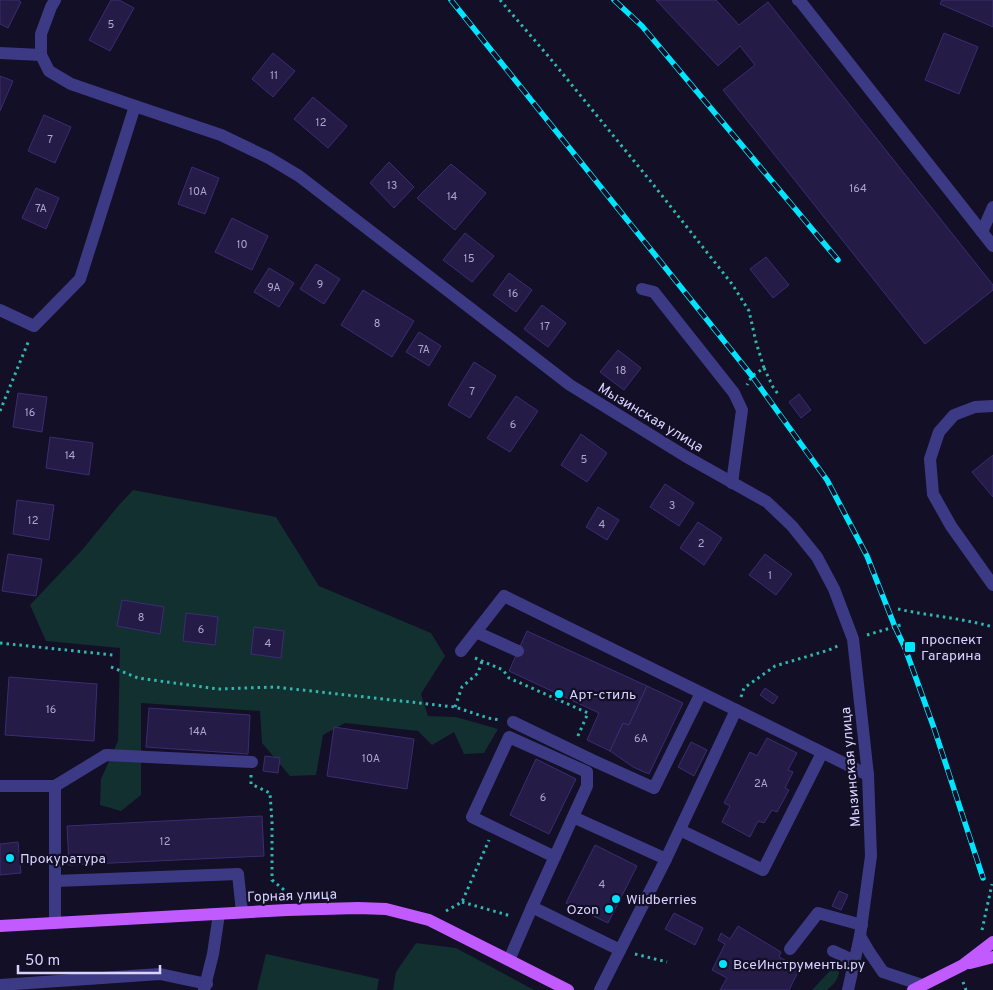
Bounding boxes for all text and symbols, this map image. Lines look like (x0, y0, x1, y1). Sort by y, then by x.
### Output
house number: 5 (108, 18, 115, 32)
house number: 11 (270, 69, 278, 83)
house number: 12 (316, 116, 326, 130)
house number: 7 (47, 133, 53, 147)
house number: 13 (387, 179, 397, 193)
house number: 164 (849, 182, 867, 196)
house number: 10А (189, 185, 207, 199)
house number: 14 (447, 190, 458, 204)
house number: 7А (35, 202, 47, 216)
house number: 10 (236, 238, 248, 252)
house number: 15 (464, 252, 475, 266)
house number: 9 (317, 278, 323, 292)
house number: 9А (267, 281, 281, 295)
house number: 16 (508, 287, 518, 301)
house number: 8 (374, 317, 380, 331)
house number: 17 (540, 320, 550, 334)
house number: 7А (418, 343, 430, 357)
house number: 18 (616, 364, 626, 378)
street label: Мызинская улица (594, 380, 706, 457)
house number: 7 (469, 385, 475, 399)
house number: 16 (25, 406, 35, 420)
house number: 6 (510, 418, 516, 432)
house number: 14 (65, 449, 76, 463)
house number: 5 (581, 453, 588, 467)
house number: 3 (669, 499, 675, 513)
house number: 12 (28, 514, 38, 528)
house number: 4 (599, 518, 606, 532)
house number: 2 (698, 537, 704, 551)
house number: 1 (768, 569, 772, 583)
house number: 8 (138, 611, 144, 625)
house number: 6 (198, 623, 204, 637)
place label: проспект Гагарина (921, 632, 982, 665)
house number: 4 (265, 637, 272, 651)
marker: проспект Гагарина (903, 640, 917, 654)
place label: Арт-стиль (569, 687, 636, 704)
marker: Арт-стиль (553, 688, 565, 700)
house number: 16 (46, 703, 56, 717)
street label: Мызинская улица (838, 706, 865, 827)
house number: 14А (189, 725, 207, 739)
house number: 6А (634, 732, 648, 746)
house number: 10А (362, 752, 380, 766)
house number: 2А (754, 777, 768, 791)
house number: 6 (540, 791, 546, 805)
house number: 12 (160, 835, 170, 849)
place label: Прокуратура (20, 851, 106, 868)
marker: Прокуратура (4, 852, 16, 864)
house number: 4 (599, 878, 606, 892)
street label: Горная улица (247, 886, 337, 907)
place label: Wildberries (626, 892, 697, 909)
marker: Wildberries (610, 893, 622, 905)
place label: Ozon (566, 902, 599, 919)
marker: Ozon (603, 903, 615, 915)
scale bar (18, 942, 160, 974)
text: 50 m (25, 952, 60, 971)
place label: ВсеИнструменты.ру (733, 957, 865, 974)
marker: ВсеИнструменты.ру (717, 958, 729, 970)

